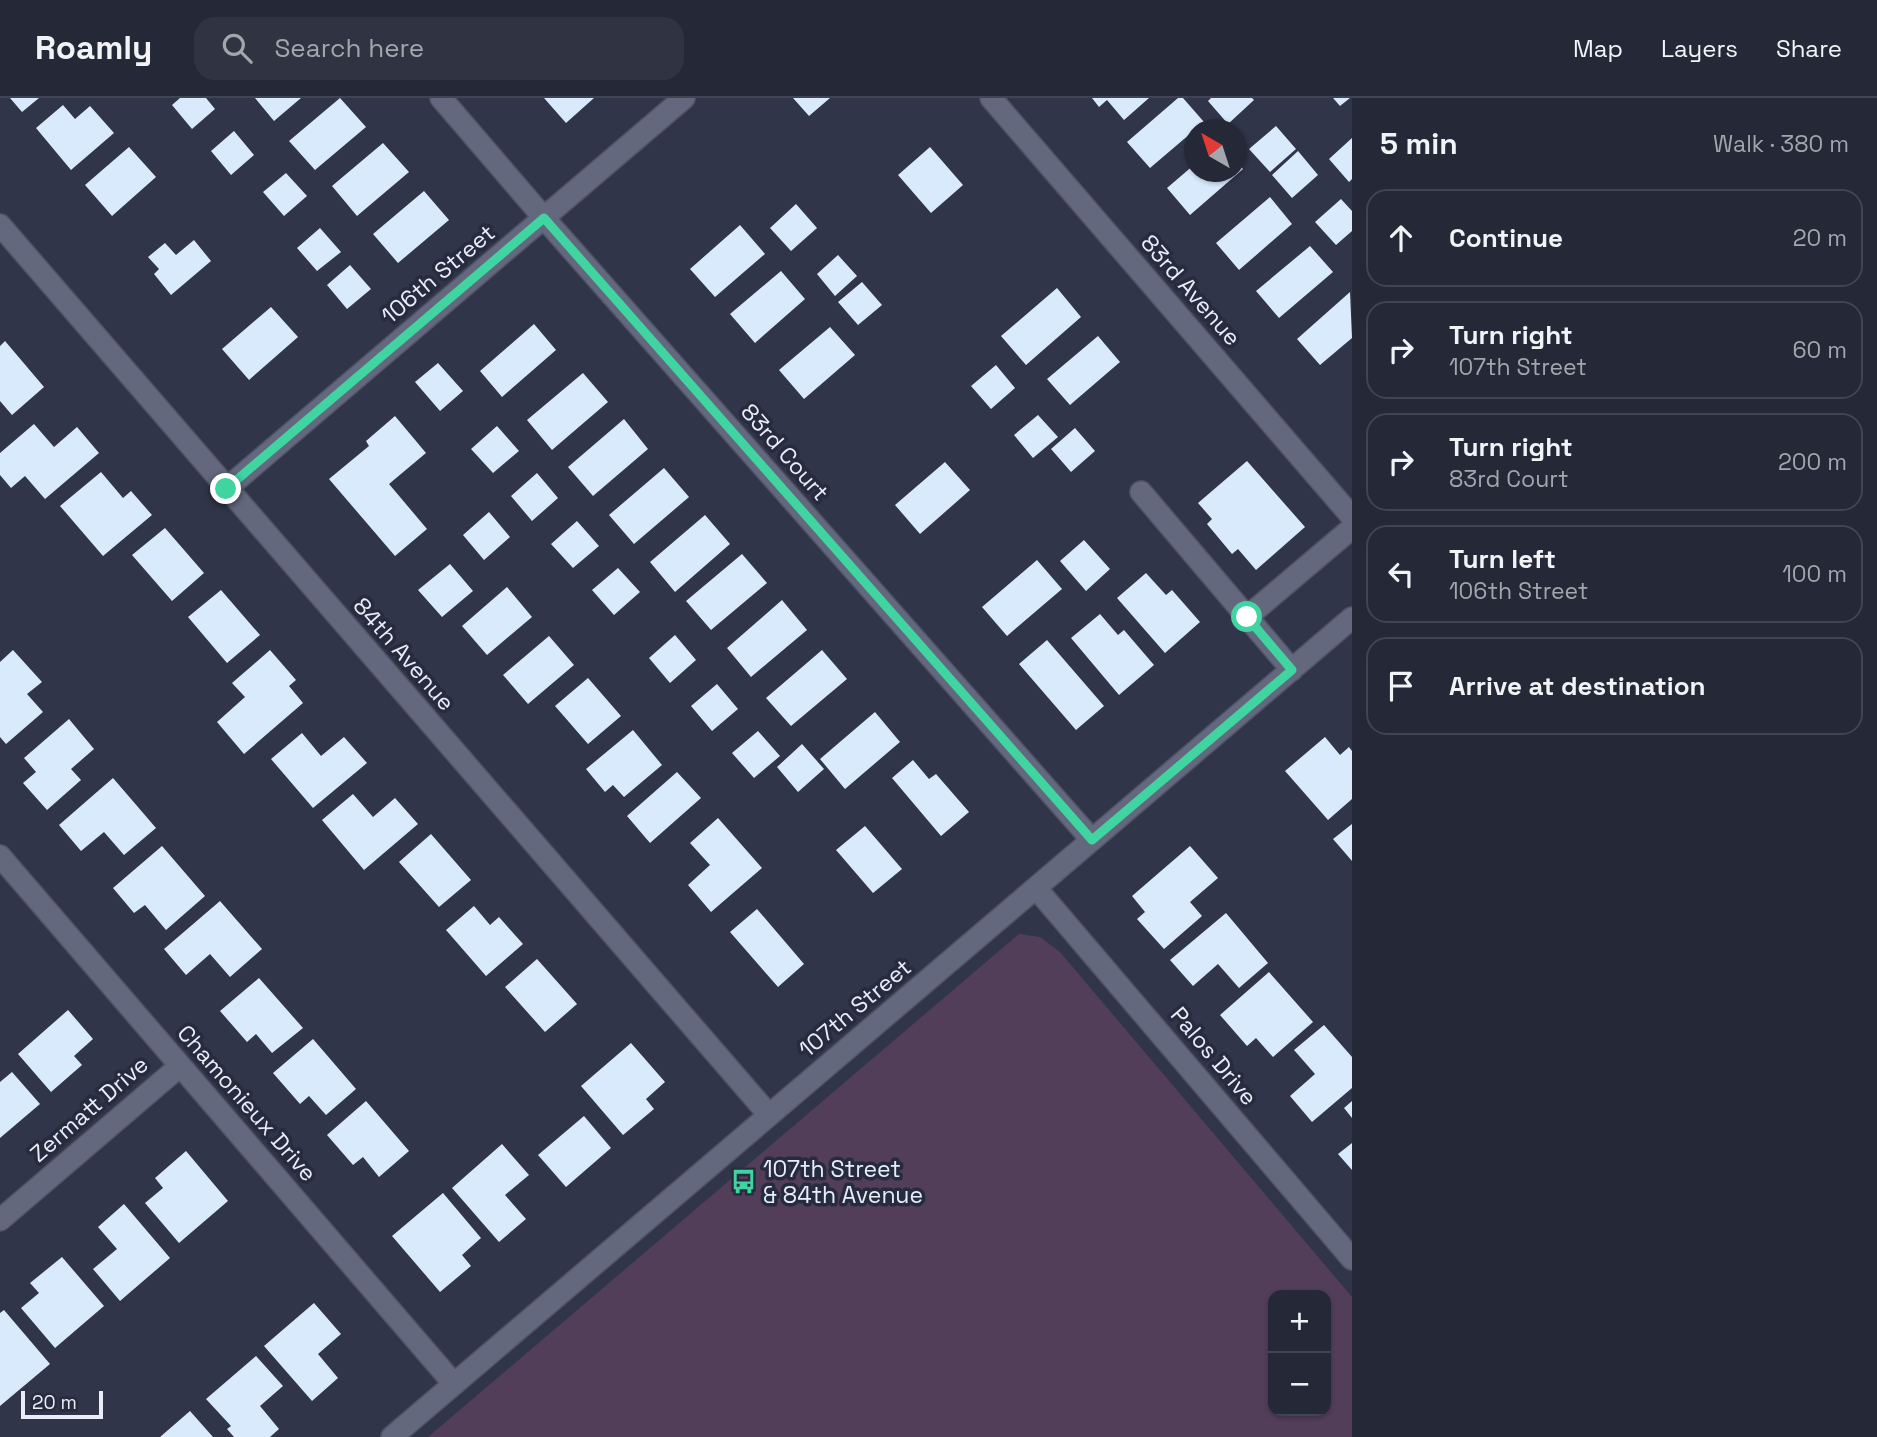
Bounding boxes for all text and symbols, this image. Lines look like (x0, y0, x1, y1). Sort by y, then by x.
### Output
search box (194, 17, 684, 80)
text: Roamly (35, 27, 152, 69)
icon: search (218, 29, 256, 67)
text: Search here (274, 31, 424, 65)
text: Map (1573, 33, 1623, 64)
text: Layers (1661, 33, 1738, 64)
text: Share (1776, 33, 1842, 64)
north arrow (1184, 119, 1247, 182)
text: 5 min (1380, 124, 1458, 163)
text: Walk · 380 m (1713, 129, 1849, 159)
street label: 106th Street (375, 218, 501, 330)
icon: ahead (1382, 219, 1420, 257)
text: Continue (1449, 221, 1563, 255)
text: 20 m (1793, 223, 1847, 253)
street label: 83rd Avenue (1134, 228, 1248, 352)
text: Turn right (1449, 318, 1573, 352)
icon: right (1382, 331, 1420, 369)
text: 60 m (1792, 335, 1847, 365)
text: 107th Street (1449, 352, 1587, 382)
street label: 83rd Court (734, 397, 836, 507)
text: Turn right (1449, 430, 1573, 464)
icon: right (1382, 443, 1420, 481)
text: 200 m (1778, 447, 1847, 477)
text: 83rd Court (1449, 464, 1569, 494)
route end (210, 473, 241, 504)
text: Turn left (1449, 542, 1556, 576)
icon: left (1382, 555, 1420, 593)
text: 100 m (1782, 559, 1847, 589)
text: 106th Street (1449, 576, 1588, 606)
street label: 84th Avenue (347, 591, 461, 717)
route start (1231, 601, 1262, 632)
icon: arrive (1382, 667, 1420, 705)
text: Arrive at destination (1449, 669, 1706, 703)
street label: 107th Street (793, 952, 917, 1064)
street label: Palos Drive (1164, 1000, 1264, 1112)
street label: Chamonieux Drive (171, 1018, 323, 1188)
street label: Zermatt Drive (24, 1049, 154, 1169)
place label: 107th Street & 84th Avenue (763, 1154, 923, 1210)
bus stop icon: 107th Street & 84th Avenue (729, 1168, 757, 1196)
map controls (1268, 1290, 1331, 1416)
button: + (1268, 1290, 1331, 1353)
button: − (1268, 1353, 1331, 1416)
scale bar (21, 1388, 103, 1420)
text: 20 m (32, 1390, 77, 1415)

